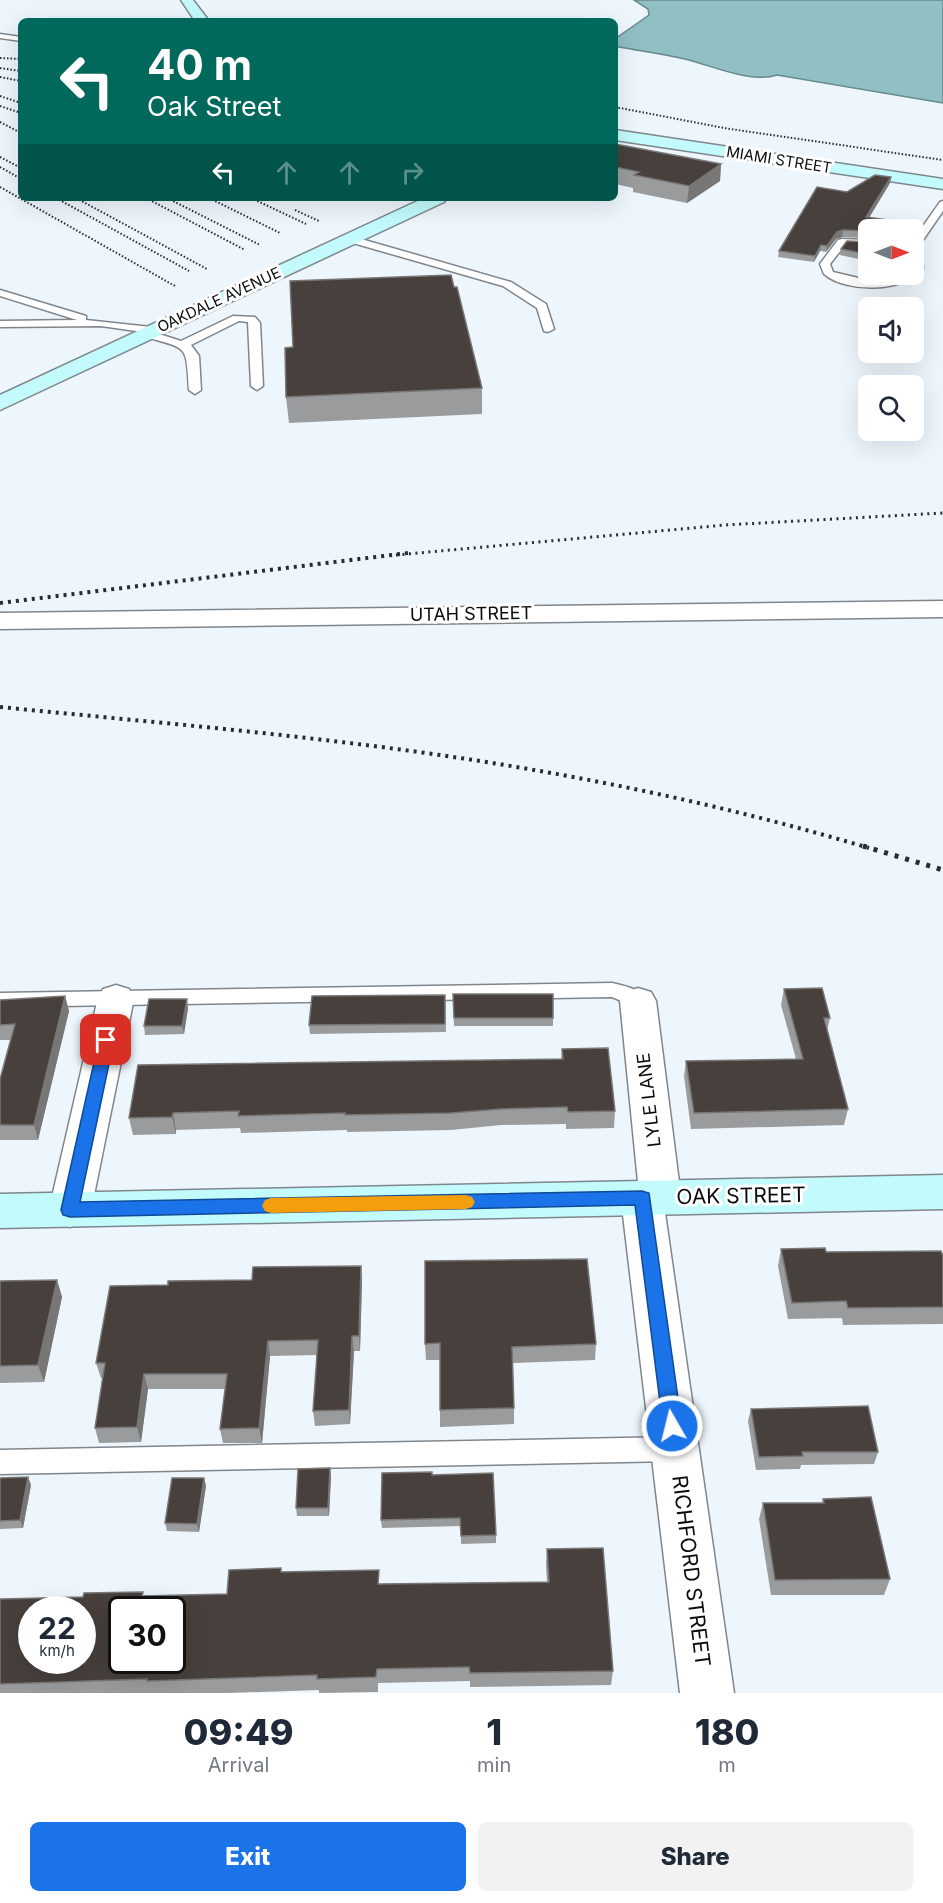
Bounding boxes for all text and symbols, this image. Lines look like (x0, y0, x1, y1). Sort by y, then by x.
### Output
text: 40 m (147, 39, 252, 90)
icon: left (48, 42, 126, 120)
text: Oak Street (147, 90, 281, 123)
street label: MIAMI STREET (725, 142, 833, 177)
icon: left (207, 156, 240, 189)
icon: ahead (270, 156, 303, 189)
icon: ahead (333, 156, 366, 189)
icon: right (396, 156, 429, 189)
north arrow (858, 219, 924, 285)
map controls (858, 219, 924, 441)
street label: OAKDALE AVENUE (154, 263, 283, 336)
button: sound (858, 297, 924, 363)
button: search (858, 375, 924, 441)
street label: UTAH STREET (410, 602, 532, 625)
pin (80, 1014, 131, 1065)
icon: arrive (89, 1023, 122, 1056)
street label: LYLE LANE (632, 1052, 665, 1148)
street label: OAK STREET (676, 1182, 806, 1209)
position arrow (640, 1394, 704, 1458)
street label: RICHFORD STREET (667, 1474, 716, 1668)
speed limit sign: 30 (108, 1596, 186, 1674)
text: 22 (38, 1610, 76, 1646)
text: km/h (39, 1641, 75, 1660)
text: 09:49 (184, 1710, 294, 1754)
text: 1 (486, 1710, 502, 1754)
text: 180 (695, 1710, 759, 1754)
text: Arrival (208, 1753, 269, 1777)
text: min (477, 1753, 511, 1777)
text: m (718, 1753, 736, 1777)
button: Exit (30, 1822, 466, 1891)
button: Share (478, 1822, 913, 1891)

